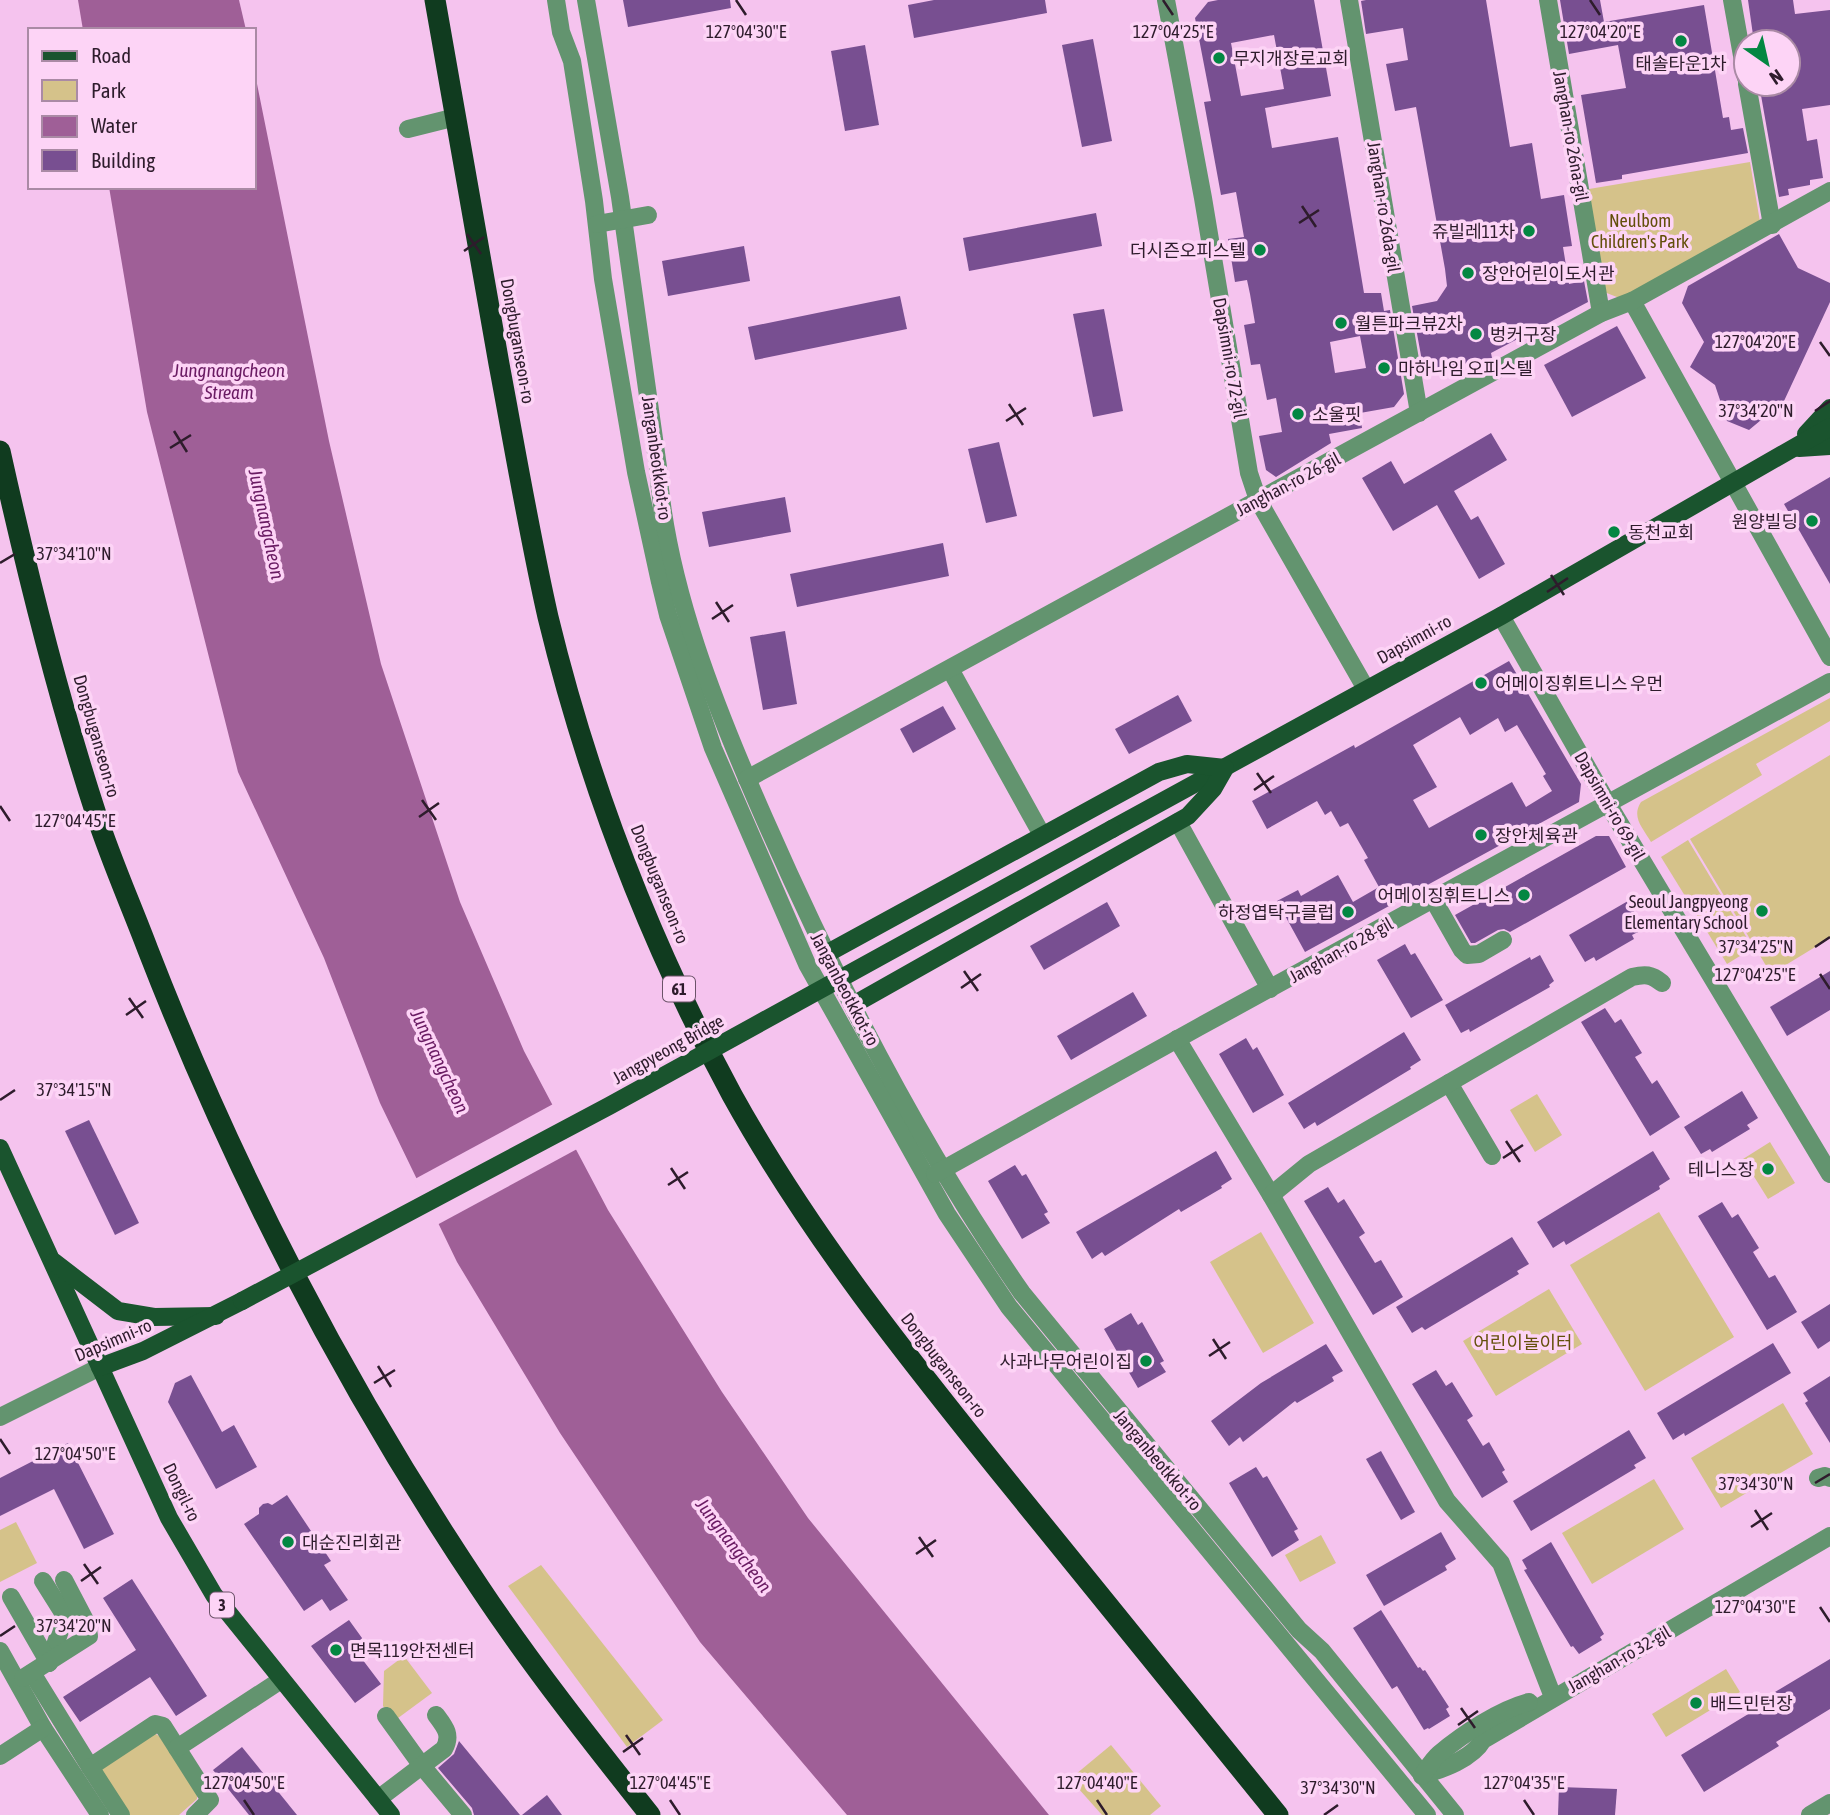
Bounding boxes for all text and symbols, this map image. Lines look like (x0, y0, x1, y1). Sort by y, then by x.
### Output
text: 127°04'30"E (706, 21, 787, 42)
text: 127°04'25"E (1133, 21, 1214, 42)
text: 127°04'20"E (1560, 21, 1641, 42)
legend (28, 28, 256, 189)
north arrow (1732, 28, 1802, 98)
marker: 태솔타운1차 (1673, 33, 1689, 49)
text: Road (91, 43, 131, 67)
place label: 무지개장로교회 (1233, 48, 1349, 69)
marker: 무지개장로교회 (1211, 50, 1227, 66)
place label: 태솔타운1차 (1635, 53, 1727, 74)
text: N (1766, 65, 1787, 89)
street label: Janghan-ro 26na-gil (1549, 69, 1593, 203)
text: Park (91, 78, 126, 102)
text: Water (91, 113, 138, 137)
street label: Janghan-ro 26da-gil (1363, 140, 1405, 274)
text: Building (91, 148, 155, 172)
park label: Neulbom Children's Park (1591, 210, 1689, 252)
place label: 쥬빌레11차 (1432, 221, 1515, 242)
marker: 쥬빌레11차 (1521, 223, 1537, 239)
place label: 더시즌오피스텔 (1130, 240, 1246, 261)
marker: 더시즌오피스텔 (1252, 242, 1268, 258)
place label: 장안어린이도서관 (1482, 263, 1615, 284)
marker: 장안어린이도서관 (1460, 265, 1476, 281)
street label: Dongbuganseon-ro (497, 277, 539, 405)
street label: Dapsimni-ro 72-gil (1209, 296, 1251, 420)
place label: 월튼파크뷰2차 (1355, 313, 1463, 334)
marker: 월튼파크뷰2차 (1333, 315, 1349, 331)
place label: 벙커구장 (1490, 324, 1556, 345)
marker: 벙커구장 (1468, 326, 1484, 342)
text: 127°04'20"E (1715, 331, 1796, 352)
place label: 마하나임 오피스텔 (1398, 358, 1533, 379)
water label: Jungnangcheon Stream (172, 359, 285, 403)
marker: 마하나임 오피스텔 (1376, 360, 1392, 376)
street label: Janganbeotkkot-ro (638, 395, 676, 521)
text: 37°34'20"N (1718, 400, 1794, 421)
place label: 소울핏 (1312, 404, 1362, 425)
marker: 소울핏 (1290, 406, 1306, 422)
street label: Janghan-ro 26-gil (1232, 448, 1344, 520)
water label: Jungnangcheon (244, 466, 289, 581)
place label: 원양빌딩 (1732, 511, 1798, 532)
marker: 원양빌딩 (1804, 513, 1820, 529)
place label: 동천교회 (1628, 522, 1694, 543)
marker: 동천교회 (1606, 524, 1622, 540)
text: 37°34'10"N (36, 543, 112, 564)
street label: Dapsimni-ro (1373, 610, 1455, 668)
street label: Dongbuganseon-ro (69, 672, 125, 800)
place label: 어메이징휘트니스 우먼 (1495, 673, 1663, 694)
marker: 어메이징휘트니스 우먼 (1473, 675, 1489, 691)
street label: Dapsimni-ro 69-gil (1570, 748, 1650, 864)
text: 127°04'45"E (35, 810, 116, 831)
street label: Dongbuganseon-ro (627, 821, 693, 947)
place label: 장안체육관 (1495, 825, 1578, 846)
marker: 장안체육관 (1473, 827, 1489, 843)
place label: 어메이징휘트니스 (1378, 885, 1510, 906)
marker: 어메이징휘트니스 (1516, 887, 1532, 903)
place label: Seoul Jangpyeong Elementary School (1624, 891, 1748, 933)
place label: 하정엽탁구클럽 (1218, 902, 1334, 923)
marker: Seoul Jangpyeong Elementary School (1754, 903, 1770, 919)
marker: 하정엽탁구클럽 (1340, 904, 1356, 920)
street label: Janghan-ro 28-gil (1286, 913, 1397, 987)
street label: Janganbeotkkot-ro (806, 929, 884, 1049)
text: 37°34'25"N (1718, 936, 1794, 957)
text: 127°04'25"E (1715, 964, 1796, 985)
road number: 61 (663, 976, 695, 1001)
water label: Jungnangcheon (406, 1005, 474, 1116)
street label: Jangpyeong Bridge (609, 1010, 727, 1088)
text: 37°34'15"N (36, 1079, 112, 1100)
place label: 테니스장 (1688, 1159, 1754, 1180)
marker: 테니스장 (1760, 1161, 1776, 1177)
street label: Dongbuganseon-ro (897, 1309, 991, 1421)
street label: Dapsimni-ro (71, 1314, 155, 1366)
park label: 어린이놀이터 (1473, 1332, 1573, 1353)
place label: 사과나무어린이집 (1000, 1351, 1132, 1372)
marker: 사과나무어린이집 (1138, 1353, 1154, 1369)
street label: Janganbeotkkot-ro (1110, 1405, 1206, 1515)
text: 127°04'50"E (35, 1443, 116, 1464)
street label: Dongil-ro (159, 1459, 205, 1525)
text: 37°34'30"N (1718, 1473, 1794, 1494)
water label: Jungnangcheon (691, 1493, 776, 1596)
place label: 대순진리회관 (302, 1532, 402, 1553)
marker: 대순진리회관 (280, 1534, 296, 1550)
road number: 3 (210, 1592, 234, 1618)
text: 127°04'30"E (1715, 1596, 1796, 1617)
text: 37°34'20"N (36, 1615, 112, 1636)
street label: Janghan-ro 32-gil (1564, 1621, 1674, 1697)
place label: 면목119안전센터 (350, 1640, 475, 1661)
marker: 면목119안전센터 (328, 1642, 344, 1658)
place label: 배드민턴장 (1710, 1693, 1793, 1714)
marker: 배드민턴장 (1688, 1695, 1704, 1711)
text: 127°04'50"E (204, 1772, 285, 1793)
text: 127°04'45"E (630, 1772, 711, 1793)
text: 127°04'40"E (1057, 1772, 1138, 1793)
text: 127°04'35"E (1484, 1772, 1565, 1793)
text: 37°34'30"N (1300, 1777, 1376, 1798)

